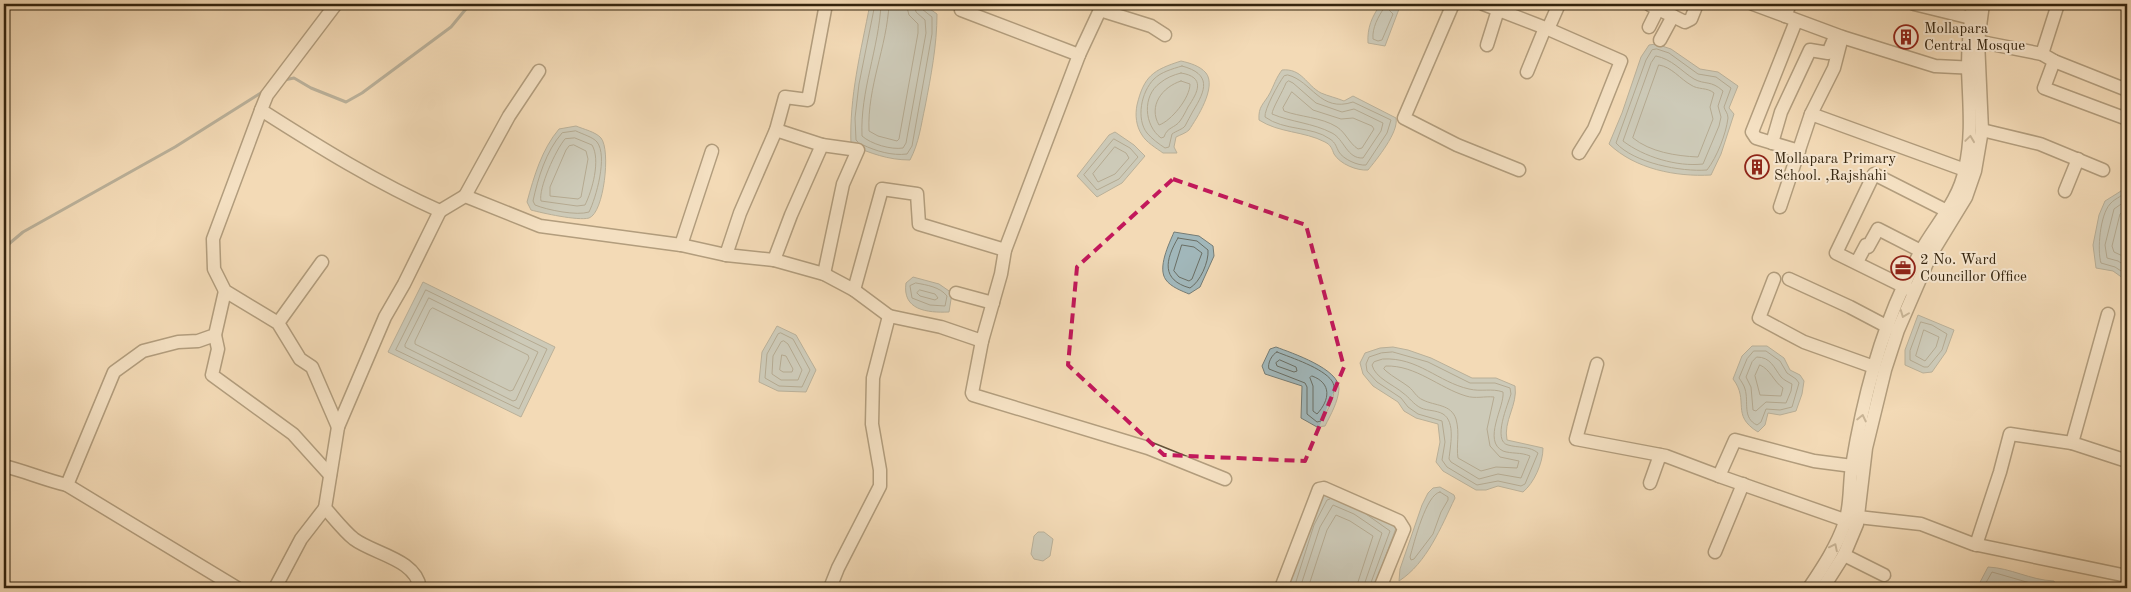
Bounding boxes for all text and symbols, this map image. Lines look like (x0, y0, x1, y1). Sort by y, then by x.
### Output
place label: Mollapara Central Mosque (1924, 22, 2025, 54)
building icon: Mollapara Central Mosque (1893, 24, 1919, 50)
one-way arrow (1964, 134, 1974, 143)
place label: Mollapara Primary School. ,Rajshahi (1774, 152, 1896, 184)
building icon: Mollapara Primary School. ,Rajshahi (1744, 154, 1770, 180)
place label: 2 No. Ward Councillor Office (1920, 253, 2027, 285)
office icon: 2 No. Ward Councillor Office (1890, 255, 1916, 281)
one-way arrow (1900, 309, 1910, 318)
one-way arrow (1856, 414, 1867, 423)
one-way arrow (1828, 543, 1838, 552)

